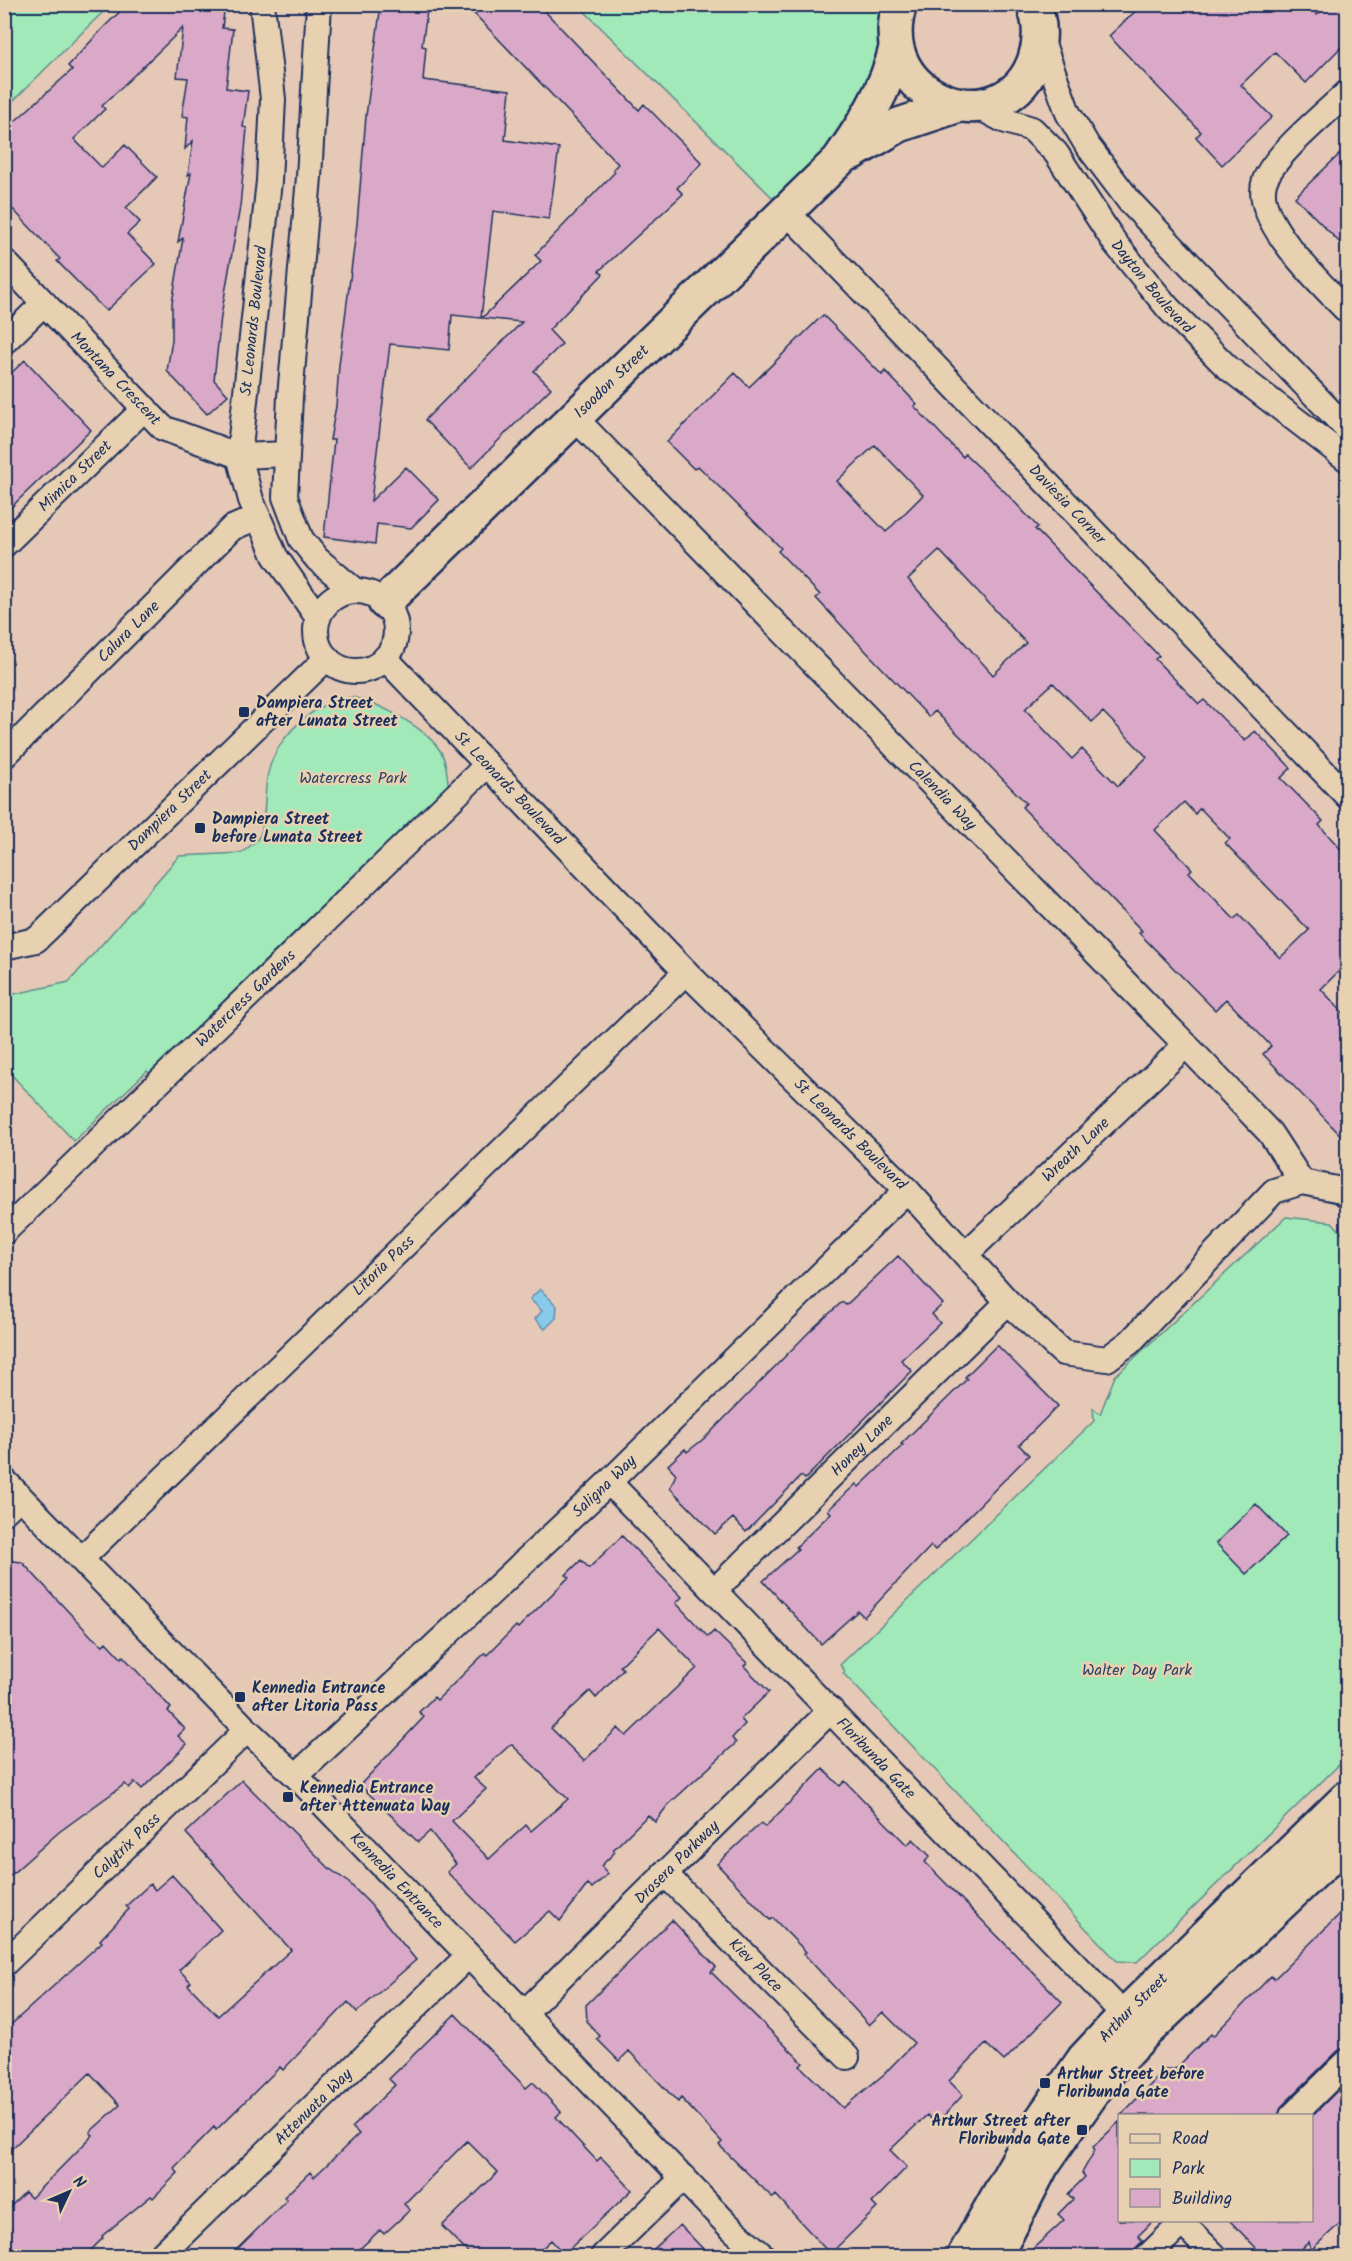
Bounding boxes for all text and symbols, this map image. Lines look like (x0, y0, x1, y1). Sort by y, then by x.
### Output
street label: Dayton Boulevard (1104, 234, 1200, 340)
street label: St Leonards Boulevard (234, 244, 274, 397)
street label: Montana Crescent (64, 325, 168, 432)
street label: Isoodon Street (568, 338, 655, 424)
street label: Mimica Street (32, 434, 118, 518)
street label: Daviesia Corner (1023, 458, 1113, 551)
street label: Calura Lane (91, 594, 166, 669)
place label: Dampiera Street after Lunata Street (256, 691, 399, 734)
marker: Dampiera Street after Lunata Street (237, 705, 251, 719)
street label: St Leonards Boulevard (448, 725, 571, 852)
street label: Calendia Way (902, 754, 983, 836)
street label: Dampiera Street (122, 763, 218, 857)
park label: Watercress Park (299, 766, 407, 791)
place label: Dampiera Street before Lunata Street (212, 807, 363, 850)
marker: Dampiera Street before Lunata Street (193, 821, 207, 835)
street label: Watercress Gardens (190, 944, 302, 1053)
street label: St Leonards Boulevard (788, 1072, 914, 1197)
street label: Wreath Lane (1036, 1111, 1115, 1188)
street label: Litoria Pass (346, 1229, 421, 1302)
street label: Honey Lane (825, 1409, 899, 1482)
street label: Saligna Way (566, 1449, 643, 1523)
park label: Walter Day Park (1082, 1658, 1192, 1683)
place label: Kennedia Entrance after Litoria Pass (252, 1676, 386, 1719)
marker: Kennedia Entrance after Litoria Pass (233, 1690, 247, 1704)
street label: Floribunda Gate (830, 1711, 922, 1805)
place label: Kennedia Entrance after Attenuata Way (300, 1776, 450, 1819)
marker: Kennedia Entrance after Attenuata Way (281, 1790, 295, 1804)
street label: Calytrix Pass (86, 1807, 167, 1885)
street label: Drosera Parkway (628, 1814, 725, 1910)
street label: Kennedia Entrance (344, 1826, 449, 1935)
street label: Kiev Place (723, 1932, 789, 1998)
street label: Arthur Street (1093, 1966, 1174, 2048)
street label: Attenuata Way (268, 2062, 358, 2151)
place label: Arthur Street before Floribunda Gate (1057, 2062, 1205, 2105)
marker: Arthur Street before Floribunda Gate (1038, 2076, 1052, 2090)
place label: Arthur Street after Floribunda Gate (931, 2109, 1071, 2152)
legend (1118, 2114, 1313, 2222)
marker: Arthur Street after Floribunda Gate (1075, 2123, 1089, 2137)
text: Road (1172, 2125, 1209, 2154)
text: Park (1172, 2155, 1205, 2184)
north arrow (39, 2162, 99, 2222)
text: N (66, 2170, 91, 2195)
text: Building (1172, 2185, 1232, 2214)

